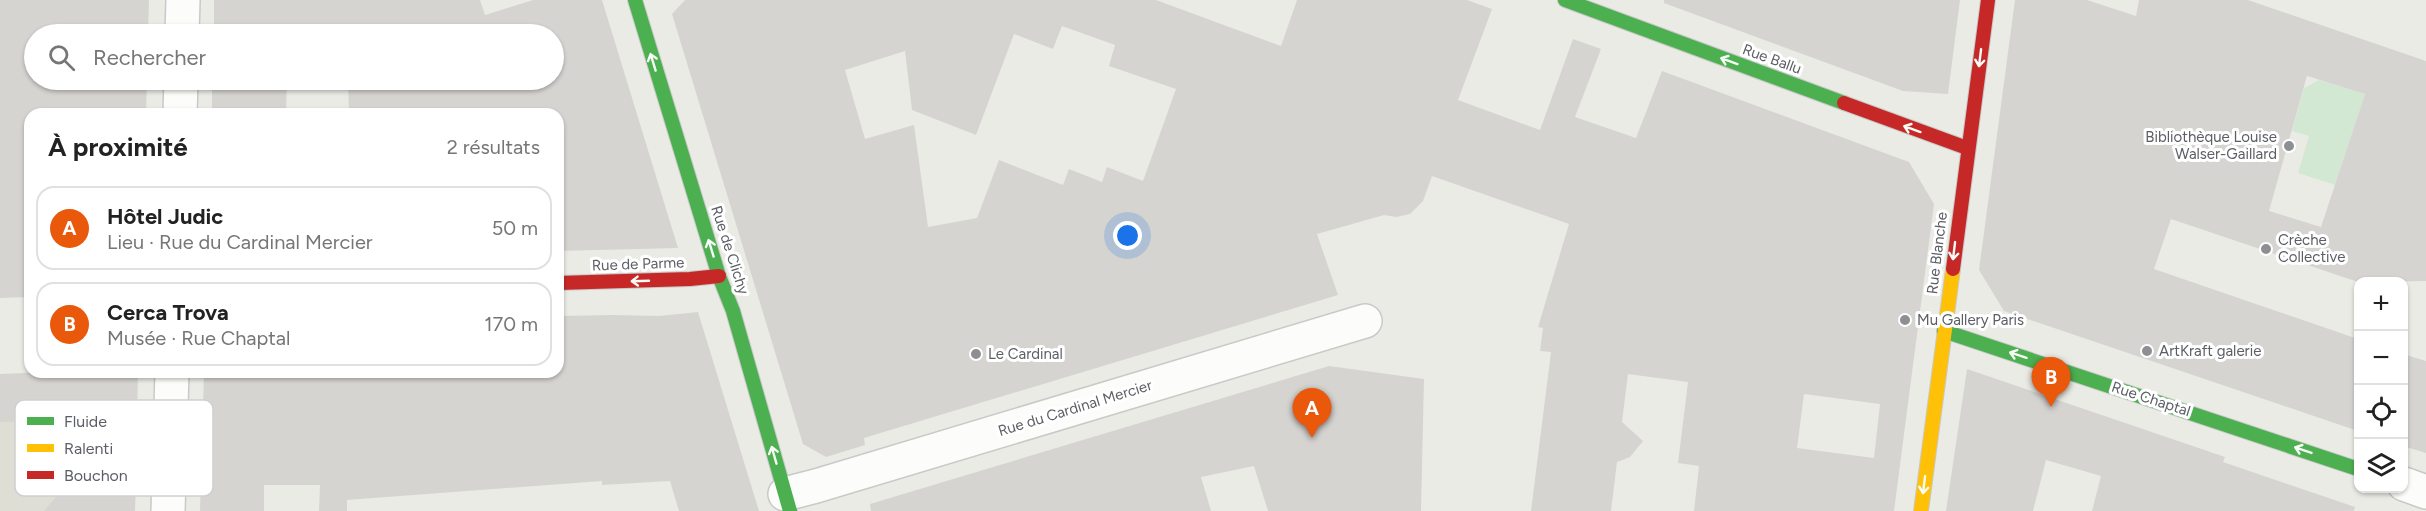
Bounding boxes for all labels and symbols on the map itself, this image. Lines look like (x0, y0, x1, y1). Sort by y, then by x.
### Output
street label: Rue Ballu (1740, 40, 1804, 78)
one-way arrow (1975, 48, 1986, 67)
one-way arrow (647, 53, 658, 72)
one-way arrow (1720, 55, 1739, 66)
one-way arrow (1903, 123, 1922, 134)
place label: Bibliothèque Louise Walser-Gaillard (2145, 128, 2277, 163)
marker: Bibliothèque Louise Walser-Gaillard (2282, 139, 2296, 153)
street label: Rue de Clichy (707, 203, 753, 297)
street label: Rue Blanche (1923, 211, 1951, 295)
your location (1113, 221, 1142, 250)
place label: Crèche Collective (2278, 231, 2345, 266)
one-way arrow (705, 239, 716, 258)
one-way arrow (1948, 241, 1959, 261)
marker: Crèche Collective (2259, 242, 2273, 256)
street label: Rue de Parme (591, 253, 685, 275)
one-way arrow (631, 275, 650, 286)
place label: Mu Gallery Paris (1917, 311, 2024, 329)
marker: Mu Gallery Paris (1898, 313, 1912, 327)
place label: ArtKraft galerie (2159, 342, 2261, 360)
marker: ArtKraft galerie (2140, 344, 2154, 358)
place label: Le Cardinal (988, 345, 1063, 363)
marker: Le Cardinal (969, 347, 983, 361)
one-way arrow (2009, 349, 2028, 360)
pin: B (2032, 358, 2070, 407)
street label: Rue du Cardinal Mercier (996, 376, 1154, 440)
street label: Rue Chaptal (2109, 378, 2193, 420)
pin: A (1292, 388, 1332, 438)
legend (15, 400, 213, 496)
text: Fluide (64, 412, 107, 431)
text: Ralenti (64, 439, 113, 458)
one-way arrow (2294, 444, 2313, 455)
one-way arrow (768, 446, 779, 465)
text: Bouchon (64, 466, 128, 485)
one-way arrow (1918, 475, 1929, 495)

